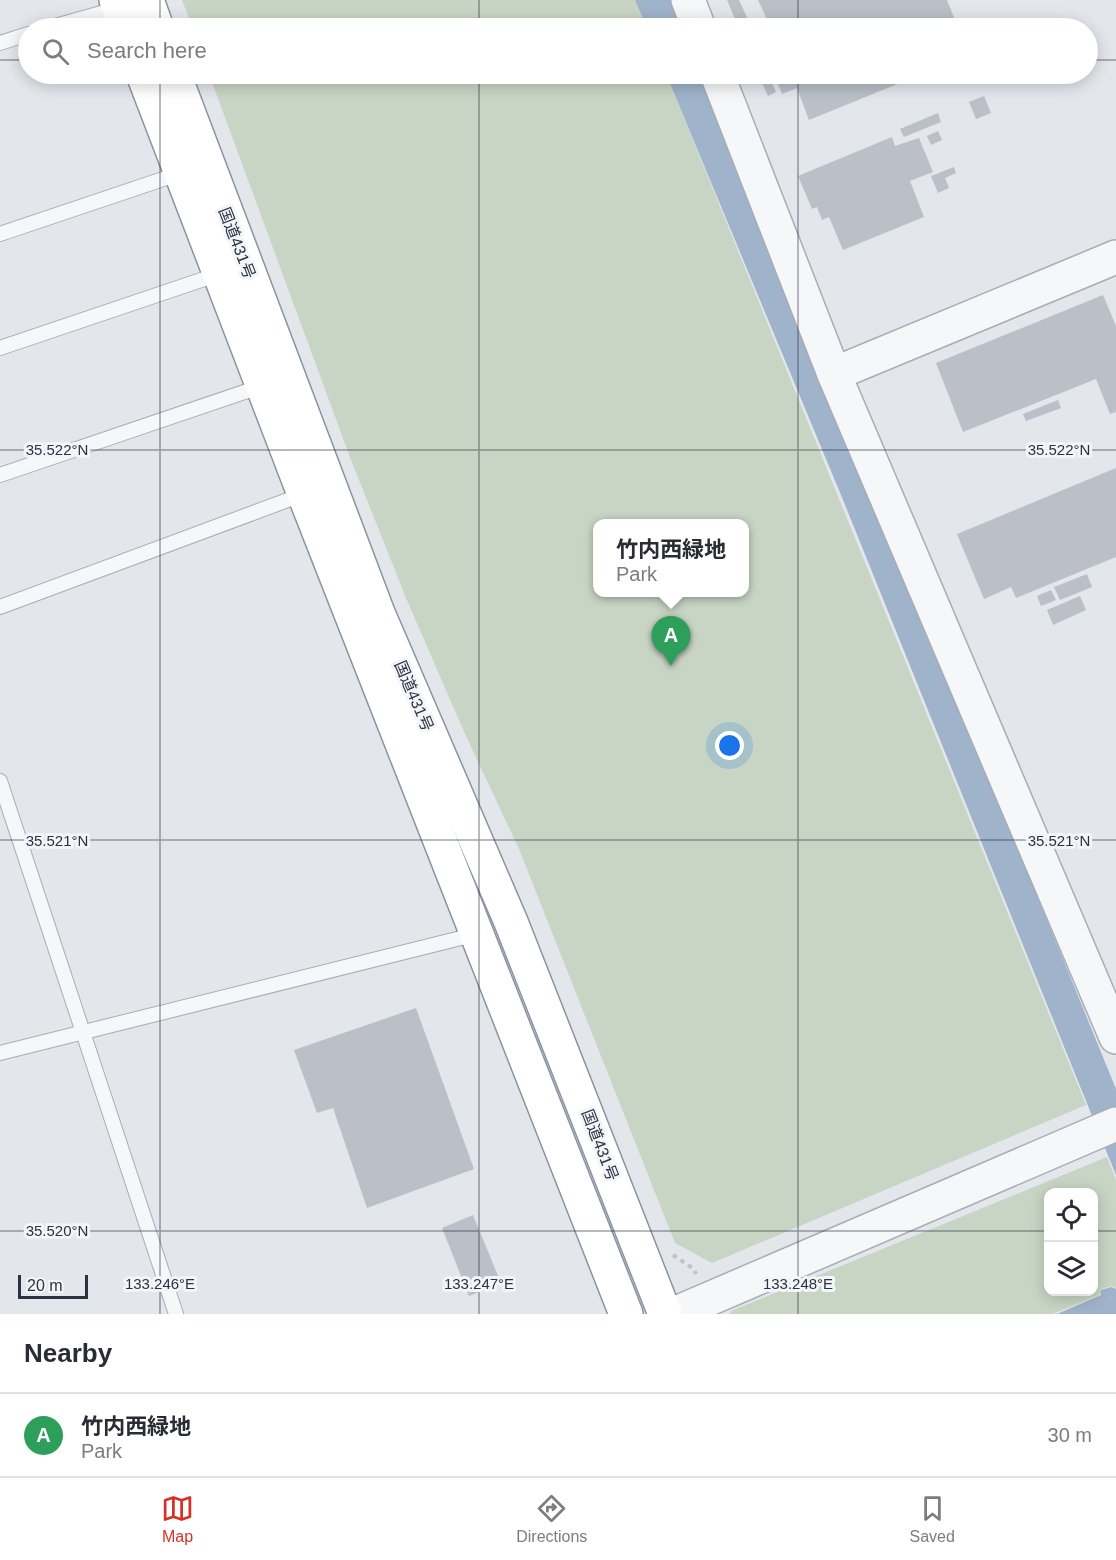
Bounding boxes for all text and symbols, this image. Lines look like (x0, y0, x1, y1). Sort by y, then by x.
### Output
search box (18, 18, 1098, 84)
icon: search (39, 35, 72, 68)
text: Search here (87, 38, 207, 63)
street label: 国道431号 (216, 205, 258, 281)
text: 35.522°N (26, 441, 88, 458)
text: 35.522°N (1028, 441, 1090, 458)
popup (593, 519, 749, 597)
text: 竹内西緑地 (616, 537, 726, 562)
text: Park (616, 563, 657, 585)
pin: A (652, 616, 690, 666)
street label: 国道431号 (392, 658, 436, 734)
your location (715, 731, 744, 760)
text: 35.521°N (26, 832, 88, 849)
text: 35.521°N (1028, 832, 1090, 849)
street label: 国道431号 (579, 1107, 621, 1183)
map controls (1044, 1188, 1098, 1296)
button: locate (1044, 1188, 1098, 1242)
text: 35.520°N (26, 1222, 88, 1239)
button: layers (1044, 1242, 1098, 1296)
scale bar (18, 1272, 88, 1300)
text: 133.246°E (125, 1275, 195, 1292)
text: 133.247°E (444, 1275, 514, 1292)
text: 133.248°E (763, 1275, 833, 1292)
text: 20 m (27, 1277, 63, 1294)
text: Nearby (24, 1338, 112, 1368)
text: 竹内西緑地 (81, 1414, 191, 1439)
text: A (36, 1424, 51, 1446)
text: 30 m (1048, 1424, 1092, 1446)
text: Park (81, 1440, 122, 1462)
tab: Map (161, 1492, 194, 1546)
tab: Directions (516, 1492, 587, 1546)
tab: Saved (910, 1492, 955, 1546)

